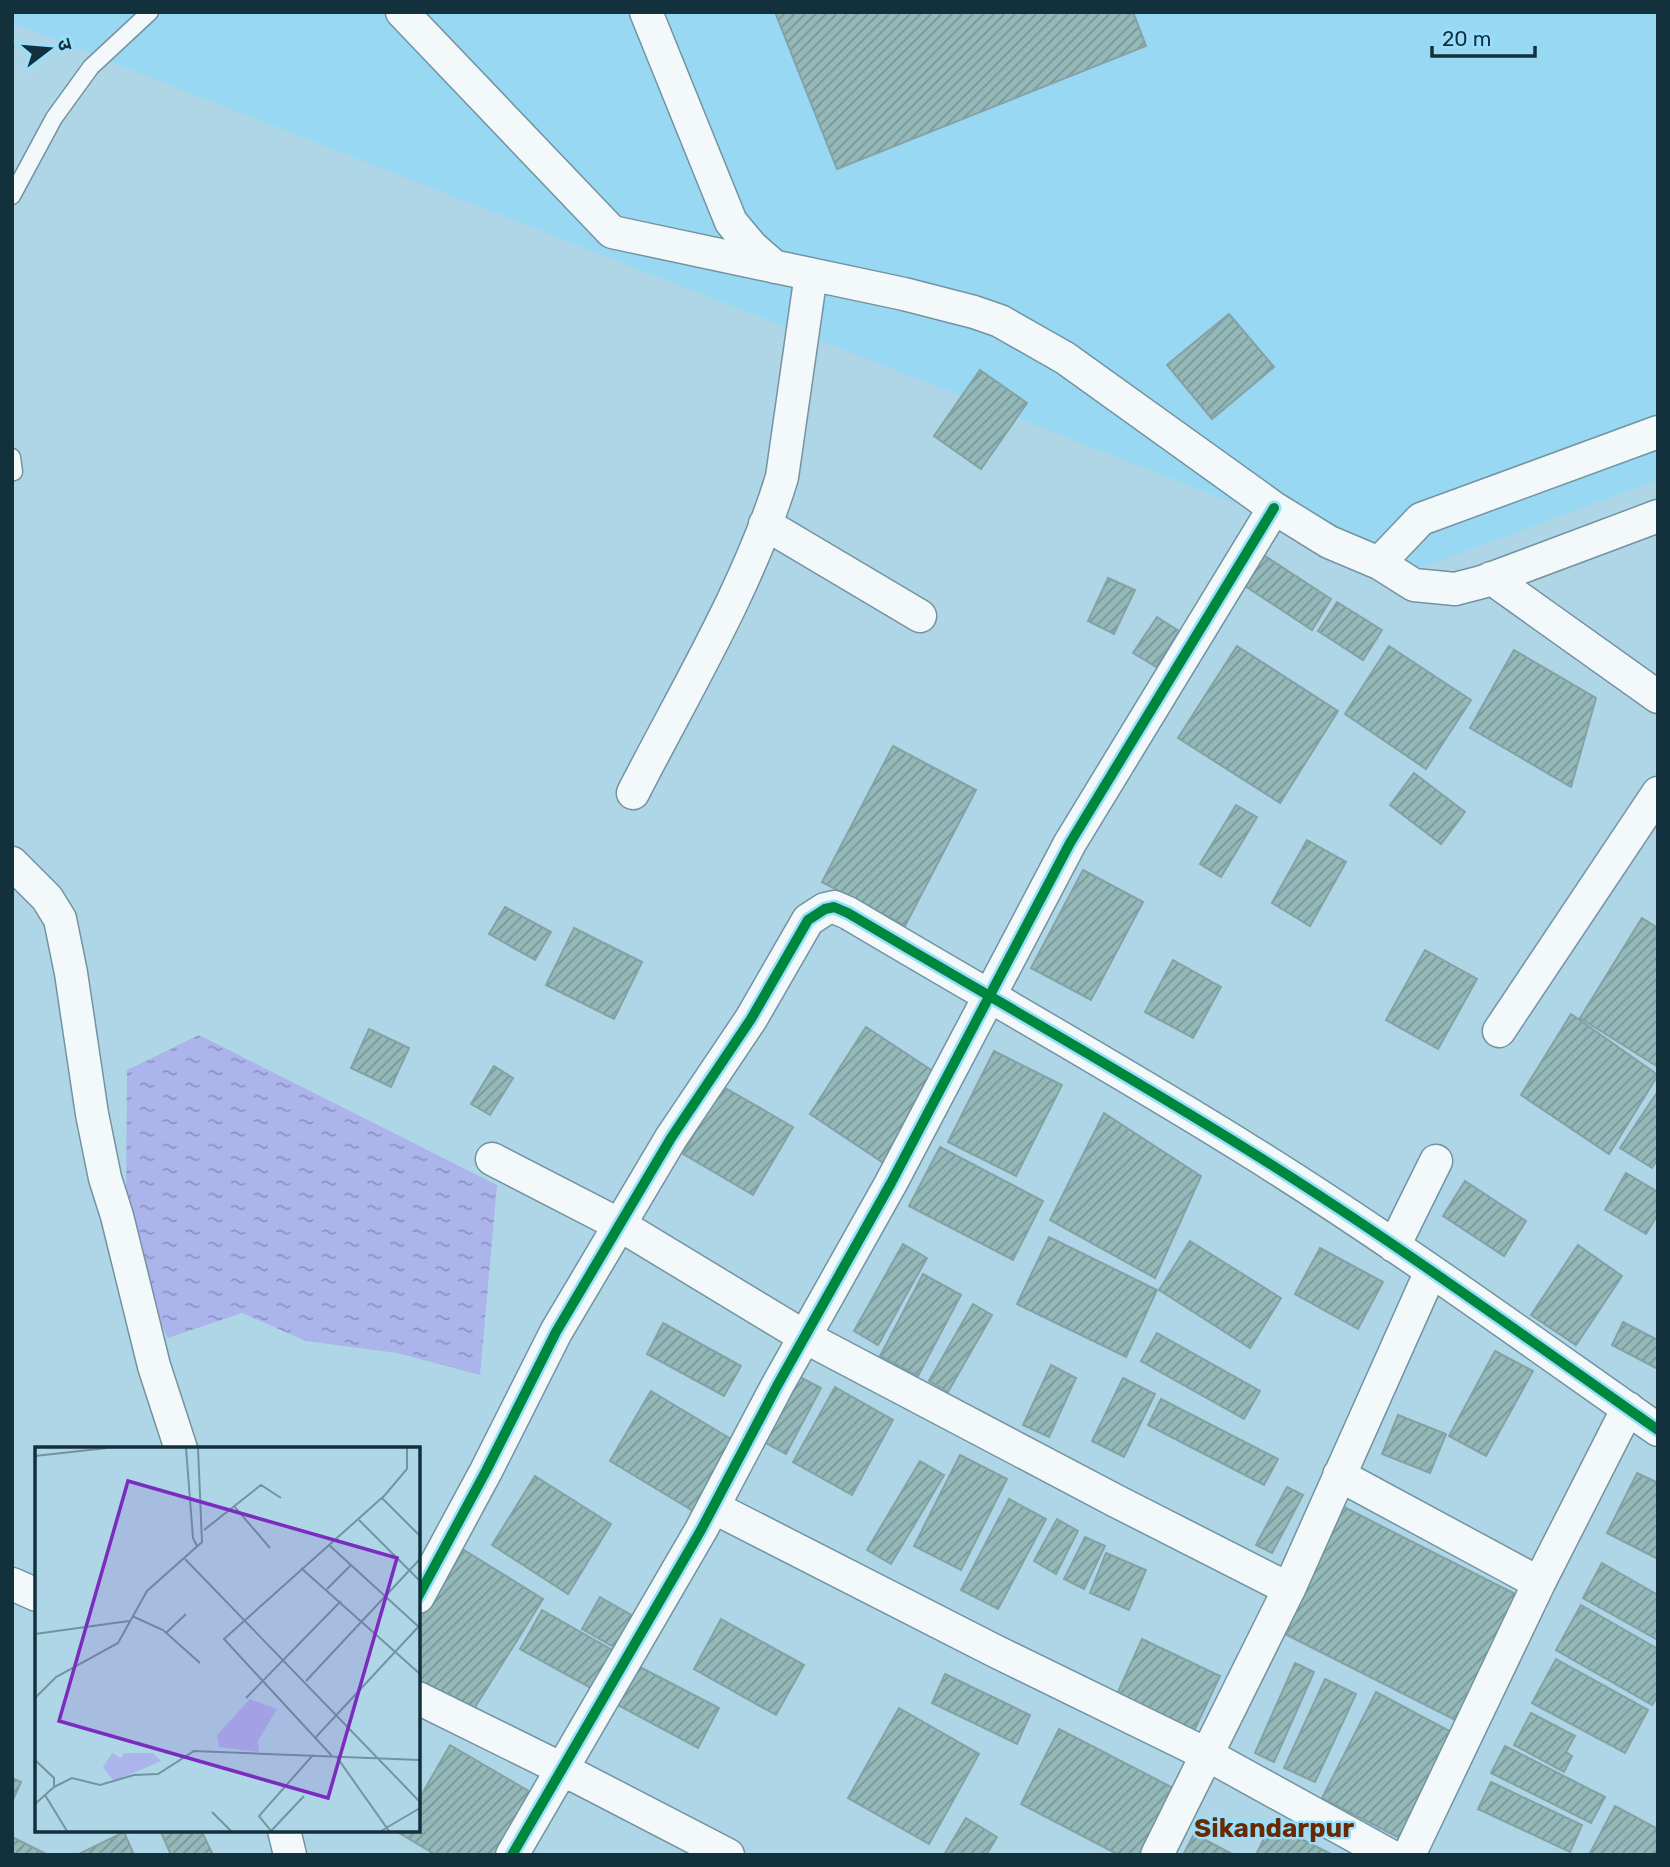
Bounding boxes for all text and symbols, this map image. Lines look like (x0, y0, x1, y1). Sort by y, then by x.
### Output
north arrow (14, 14, 84, 84)
scale bar (1432, 14, 1535, 58)
text: 20 m (1442, 26, 1491, 51)
text: उ (52, 36, 78, 54)
inset map (35, 1447, 420, 1832)
district label: Sikandarpur (1194, 1813, 1354, 1844)

